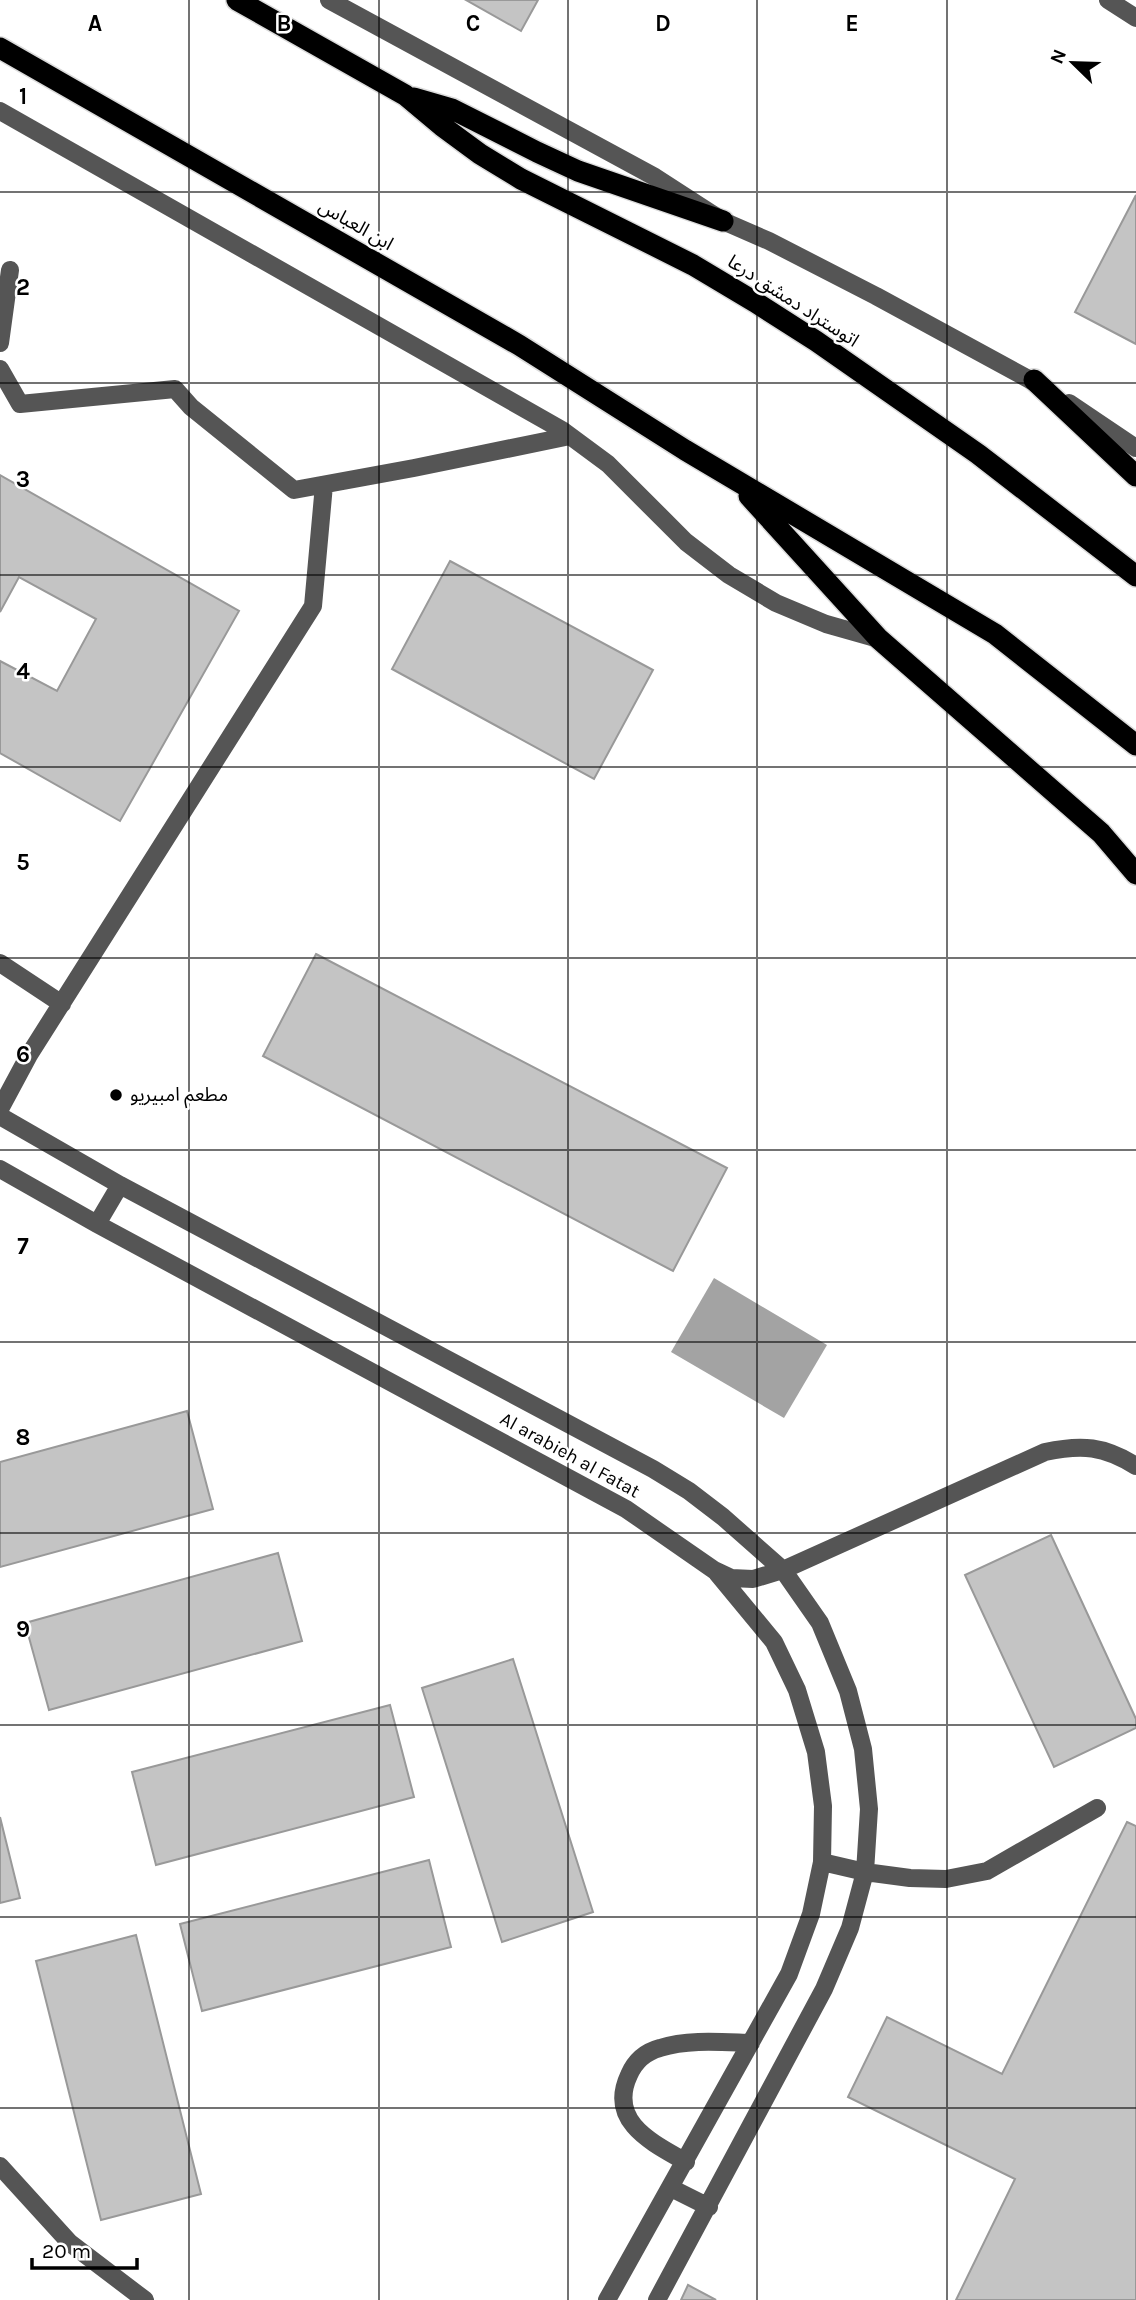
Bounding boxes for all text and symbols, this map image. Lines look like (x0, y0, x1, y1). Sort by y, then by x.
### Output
text: A (88, 10, 102, 37)
text: B (277, 10, 291, 37)
text: C (466, 10, 480, 37)
text: D (655, 10, 671, 37)
text: E (845, 10, 859, 37)
north arrow (1038, 28, 1108, 98)
text: N (1045, 46, 1071, 67)
text: 1 (19, 83, 27, 110)
street label: ابن العباس (315, 195, 397, 255)
street label: اتوستراد دمشق درعا (723, 250, 863, 352)
text: 2 (16, 274, 30, 301)
text: 3 (16, 466, 30, 493)
text: 4 (16, 658, 30, 685)
text: 5 (16, 849, 30, 876)
text: 6 (16, 1041, 30, 1068)
place label: مطعم امبيريو (130, 1084, 228, 1109)
marker: مطعم امبيريو (108, 1087, 124, 1103)
text: 7 (17, 1233, 29, 1260)
street label: Al arabieh al Fatat (496, 1408, 644, 1502)
text: 8 (16, 1424, 30, 1451)
text: 9 (16, 1616, 30, 1643)
scale bar (32, 2226, 136, 2270)
text: 20 m (42, 2239, 91, 2263)

